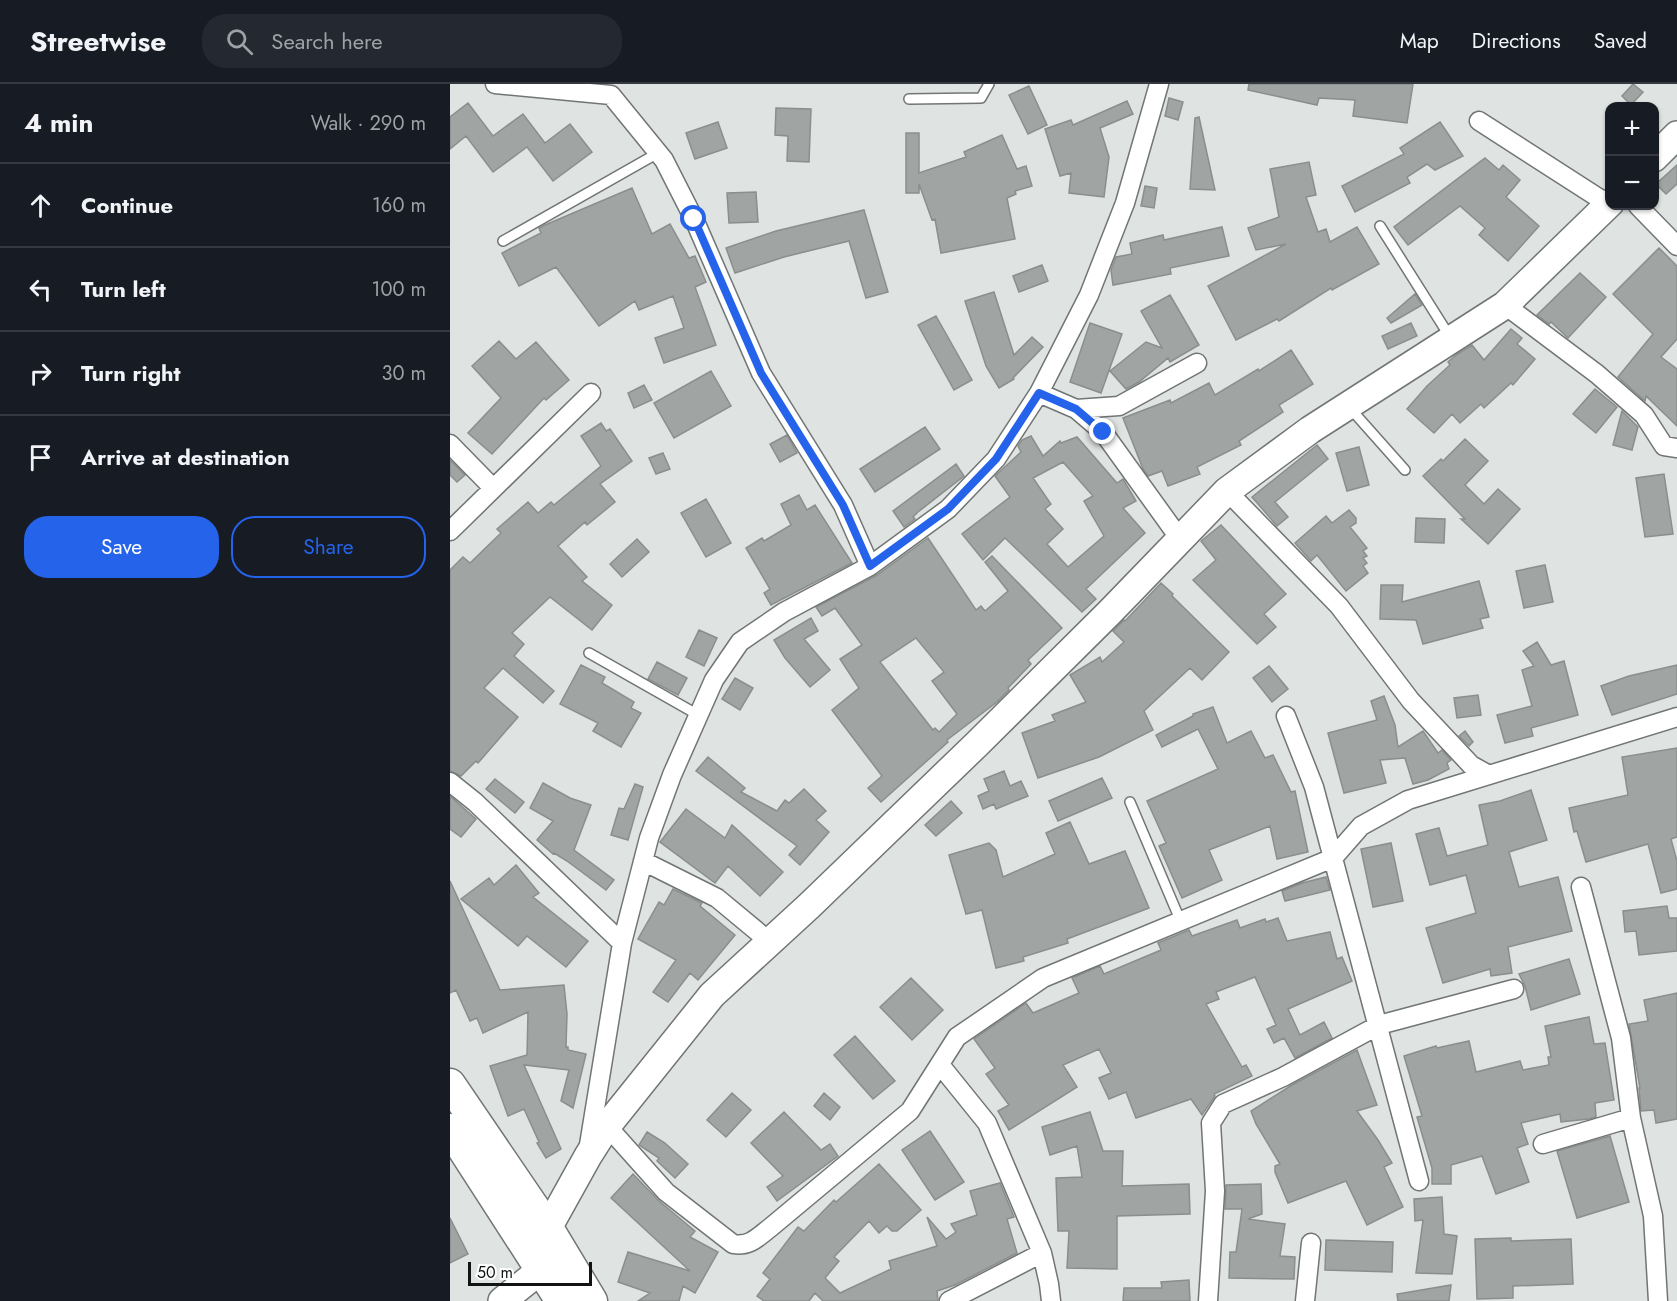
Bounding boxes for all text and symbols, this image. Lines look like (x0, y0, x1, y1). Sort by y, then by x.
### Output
search box (202, 14, 622, 68)
text: Streetwise (30, 21, 166, 62)
icon: search (223, 25, 256, 58)
text: Search here (271, 25, 383, 57)
text: Map (1400, 26, 1439, 56)
text: Directions (1472, 26, 1561, 56)
text: Saved (1594, 26, 1647, 56)
map controls (1605, 102, 1659, 210)
button: + (1605, 102, 1659, 156)
text: 4 min (24, 104, 93, 142)
text: Walk · 290 m (311, 109, 426, 138)
button: − (1605, 156, 1659, 210)
icon: ahead (24, 189, 57, 222)
text: Continue (81, 189, 173, 221)
text: 160 m (372, 191, 426, 220)
route start (680, 205, 706, 231)
icon: left (24, 273, 57, 306)
text: Turn left (81, 273, 166, 305)
text: 100 m (371, 275, 426, 304)
icon: right (24, 357, 57, 390)
text: Turn right (81, 357, 181, 389)
text: 30 m (381, 359, 426, 388)
route end (1089, 418, 1115, 444)
icon: arrive (24, 441, 57, 474)
text: Arrive at destination (81, 441, 290, 473)
button: Save (24, 516, 219, 578)
button: Share (231, 516, 426, 578)
scale bar (468, 1259, 592, 1286)
text: 50 m (477, 1261, 513, 1284)

